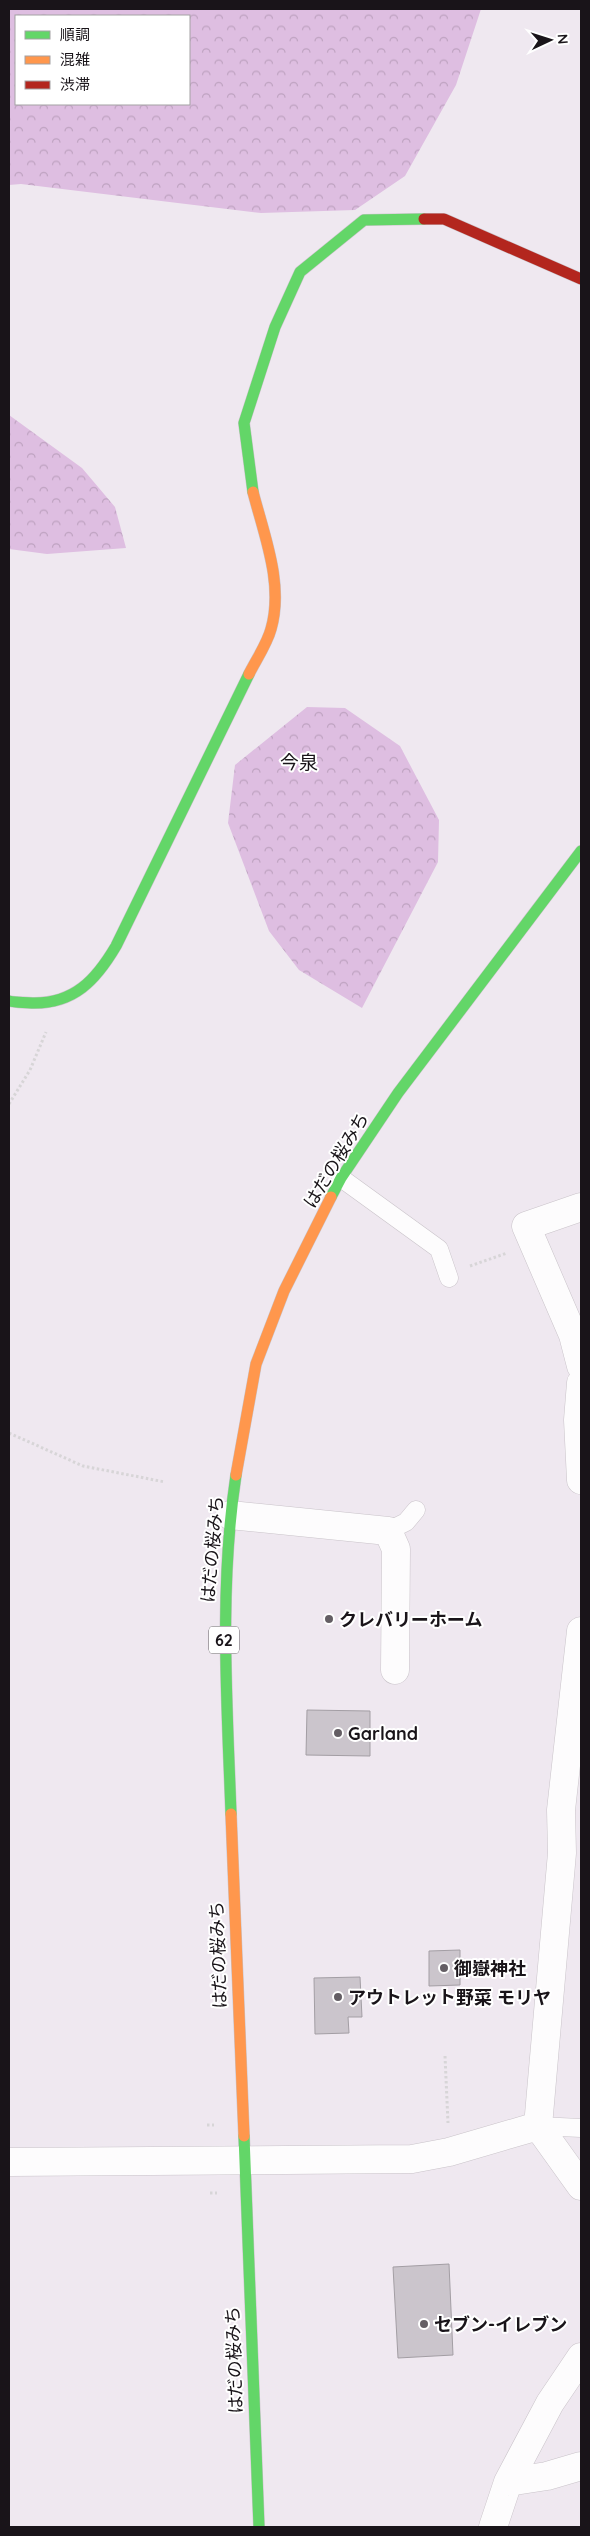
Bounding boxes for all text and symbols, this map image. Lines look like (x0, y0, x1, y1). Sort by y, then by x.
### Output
legend (15, 15, 190, 105)
north arrow (525, 15, 575, 65)
text: 順調 (60, 25, 90, 44)
text: N (554, 33, 572, 45)
text: 混雑 (60, 50, 90, 69)
text: 渋滞 (60, 75, 90, 94)
district label: 今泉 (280, 750, 318, 774)
street label: はだの桜みち (298, 1108, 374, 1212)
street label: はだの桜みち (196, 1494, 228, 1604)
place label: クレバリーホーム (339, 1608, 482, 1631)
marker: クレバリーホーム (323, 1613, 335, 1625)
road number: 62 (209, 1626, 239, 1654)
place label: Garland (348, 1722, 418, 1745)
marker: Garland (332, 1727, 344, 1739)
street label: はだの桜みち (205, 1901, 231, 2009)
place label: 御嶽神社 (453, 1957, 526, 1980)
marker: 御嶽神社 (438, 1962, 450, 1974)
place label: アウトレット野菜 モリヤ (348, 1986, 551, 2009)
marker: アウトレット野菜 モリヤ (332, 1991, 344, 2003)
street label: はだの桜みち (221, 2306, 247, 2414)
place label: セブン-イレブン (434, 2313, 567, 2336)
marker: セブン-イレブン (418, 2318, 430, 2330)

